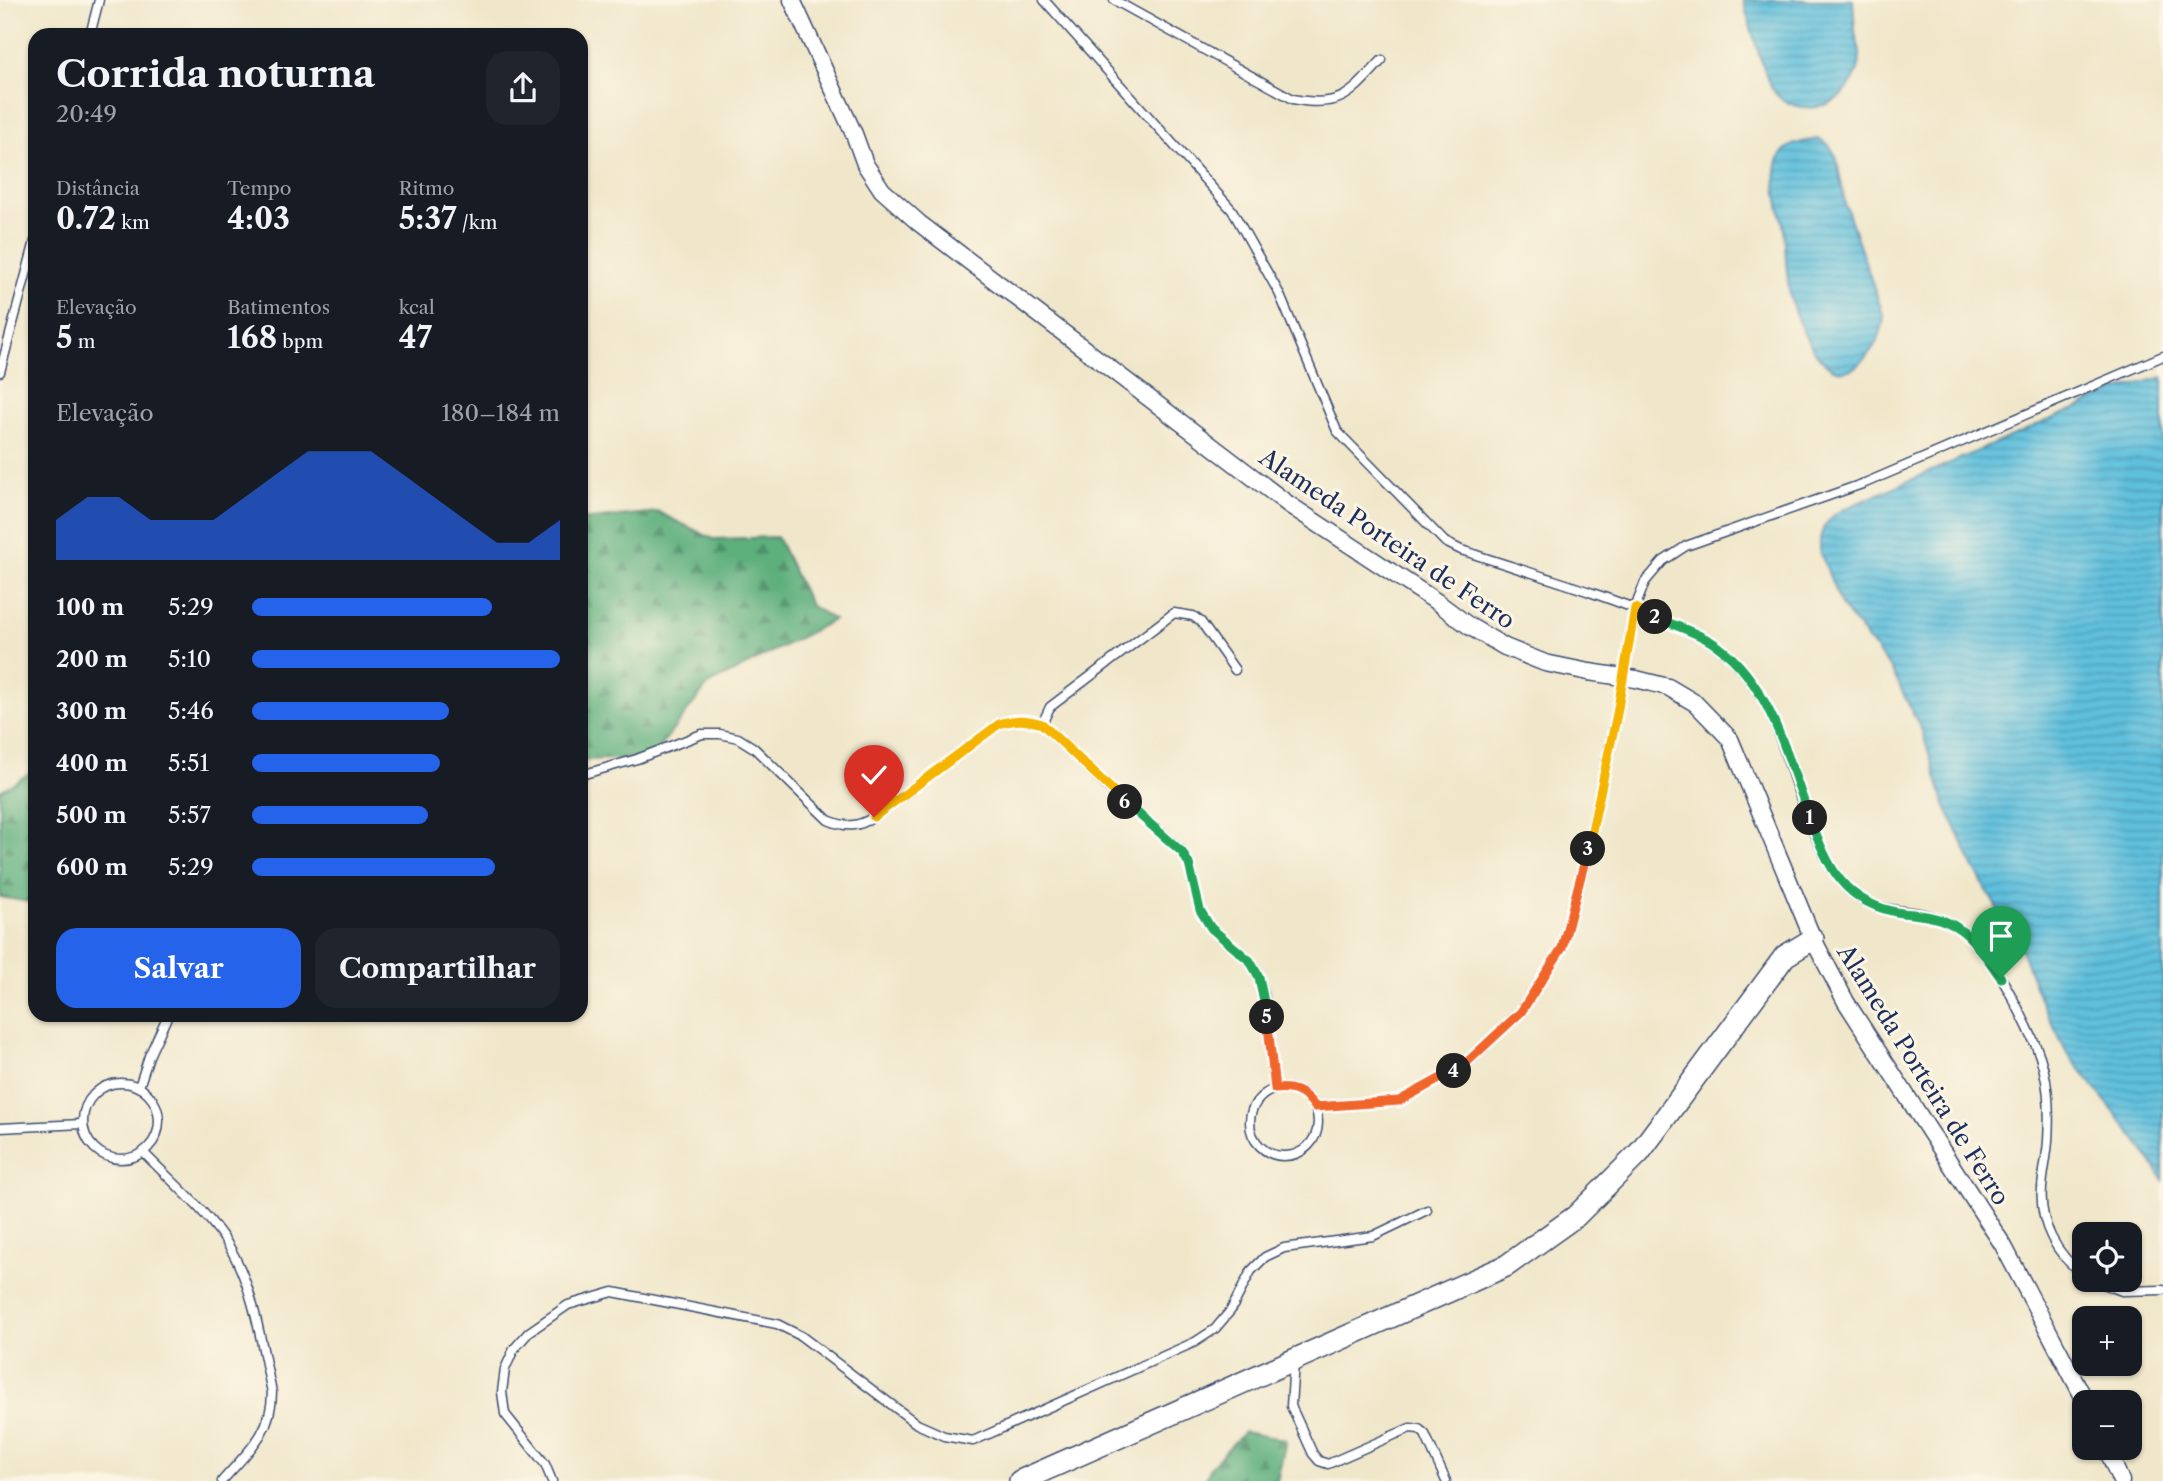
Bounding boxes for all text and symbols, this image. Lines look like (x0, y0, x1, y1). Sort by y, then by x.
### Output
text: Corrida noturna (56, 50, 375, 97)
button: share (486, 51, 560, 125)
text: 20:49 (56, 100, 117, 128)
text: Distância (56, 177, 140, 200)
text: Tempo (227, 177, 291, 200)
text: Ritmo (399, 177, 454, 200)
text: 0.72 (56, 200, 116, 237)
text: 4:03 (227, 200, 290, 237)
text: 5:37 (399, 200, 457, 237)
text: km (116, 211, 150, 234)
text: /km (457, 211, 497, 234)
text: Elevação (56, 296, 137, 319)
text: Batimentos (227, 296, 330, 319)
text: kcal (399, 296, 435, 319)
text: 5 (56, 319, 73, 356)
text: 168 (227, 319, 277, 356)
text: 47 (399, 319, 432, 356)
text: m (73, 330, 95, 353)
text: bpm (277, 330, 323, 353)
text: Elevação (56, 399, 154, 427)
text: 180–184 m (441, 399, 560, 427)
street label: Alameda Porteira de Ferro (1253, 442, 1521, 635)
text: 100 m (56, 593, 124, 621)
text: 5:29 (168, 593, 214, 621)
pin: 2 (1638, 600, 1672, 634)
text: 2 (1649, 605, 1660, 628)
text: 200 m (56, 645, 128, 673)
text: 5:10 (168, 645, 211, 673)
text: 300 m (56, 697, 127, 725)
text: 5:46 (168, 697, 214, 725)
pin (844, 745, 904, 817)
text: 400 m (56, 749, 128, 777)
text: 5:51 (168, 749, 209, 777)
icon: check (855, 756, 893, 794)
pin: 6 (1108, 784, 1142, 820)
text: 6 (1119, 790, 1130, 813)
pin: 1 (1792, 800, 1828, 836)
text: 500 m (56, 801, 127, 829)
text: 5:57 (168, 801, 211, 829)
text: 1 (1805, 806, 1814, 829)
pin: 3 (1570, 832, 1606, 866)
text: 3 (1582, 837, 1593, 860)
text: 600 m (56, 853, 128, 881)
text: 5:29 (168, 853, 214, 881)
pin (1971, 906, 2031, 978)
icon: arrive (1982, 917, 2020, 955)
button: Salvar (56, 928, 301, 1008)
button: Compartilhar (315, 928, 560, 1008)
street label: Alameda Porteira de Ferro (1831, 938, 2016, 1210)
pin: 5 (1250, 1000, 1284, 1034)
text: 5 (1261, 1005, 1272, 1028)
pin: 4 (1436, 1054, 1472, 1088)
text: 4 (1448, 1059, 1459, 1082)
map controls (2072, 1222, 2142, 1460)
button: locate (2072, 1222, 2142, 1292)
button: + (2072, 1306, 2142, 1376)
button: − (2072, 1390, 2142, 1460)

